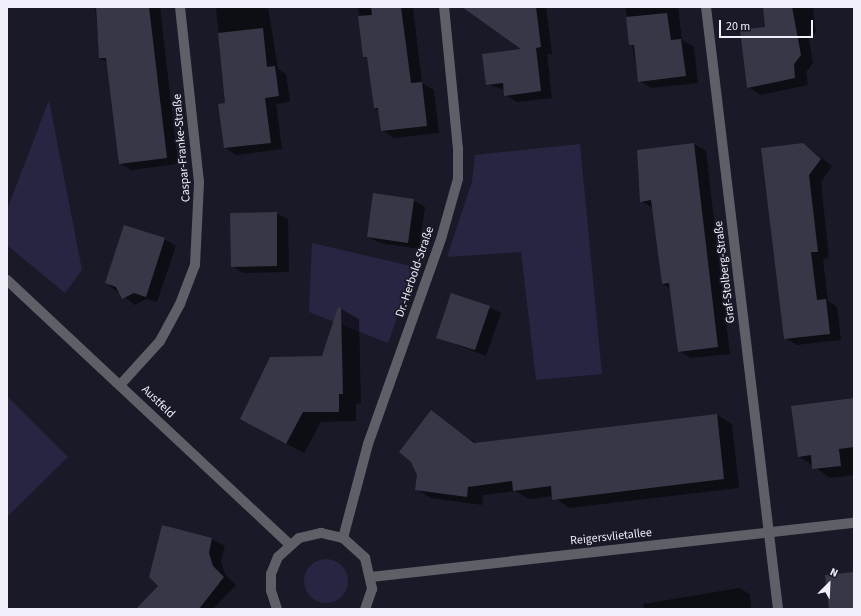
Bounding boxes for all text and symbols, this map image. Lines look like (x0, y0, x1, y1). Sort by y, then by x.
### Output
scale bar (721, 12, 815, 38)
text: 20 m (726, 18, 750, 35)
street label: Caspar-Franke-Straße (170, 93, 194, 203)
street label: Graf-Stolberg-Straße (712, 220, 738, 324)
street label: Dr.-Herbold-Straße (393, 225, 437, 319)
street label: Austfeld (138, 383, 178, 421)
street label: Reigersvlietallee (570, 526, 652, 548)
north arrow (809, 564, 849, 604)
text: N (828, 564, 840, 581)

